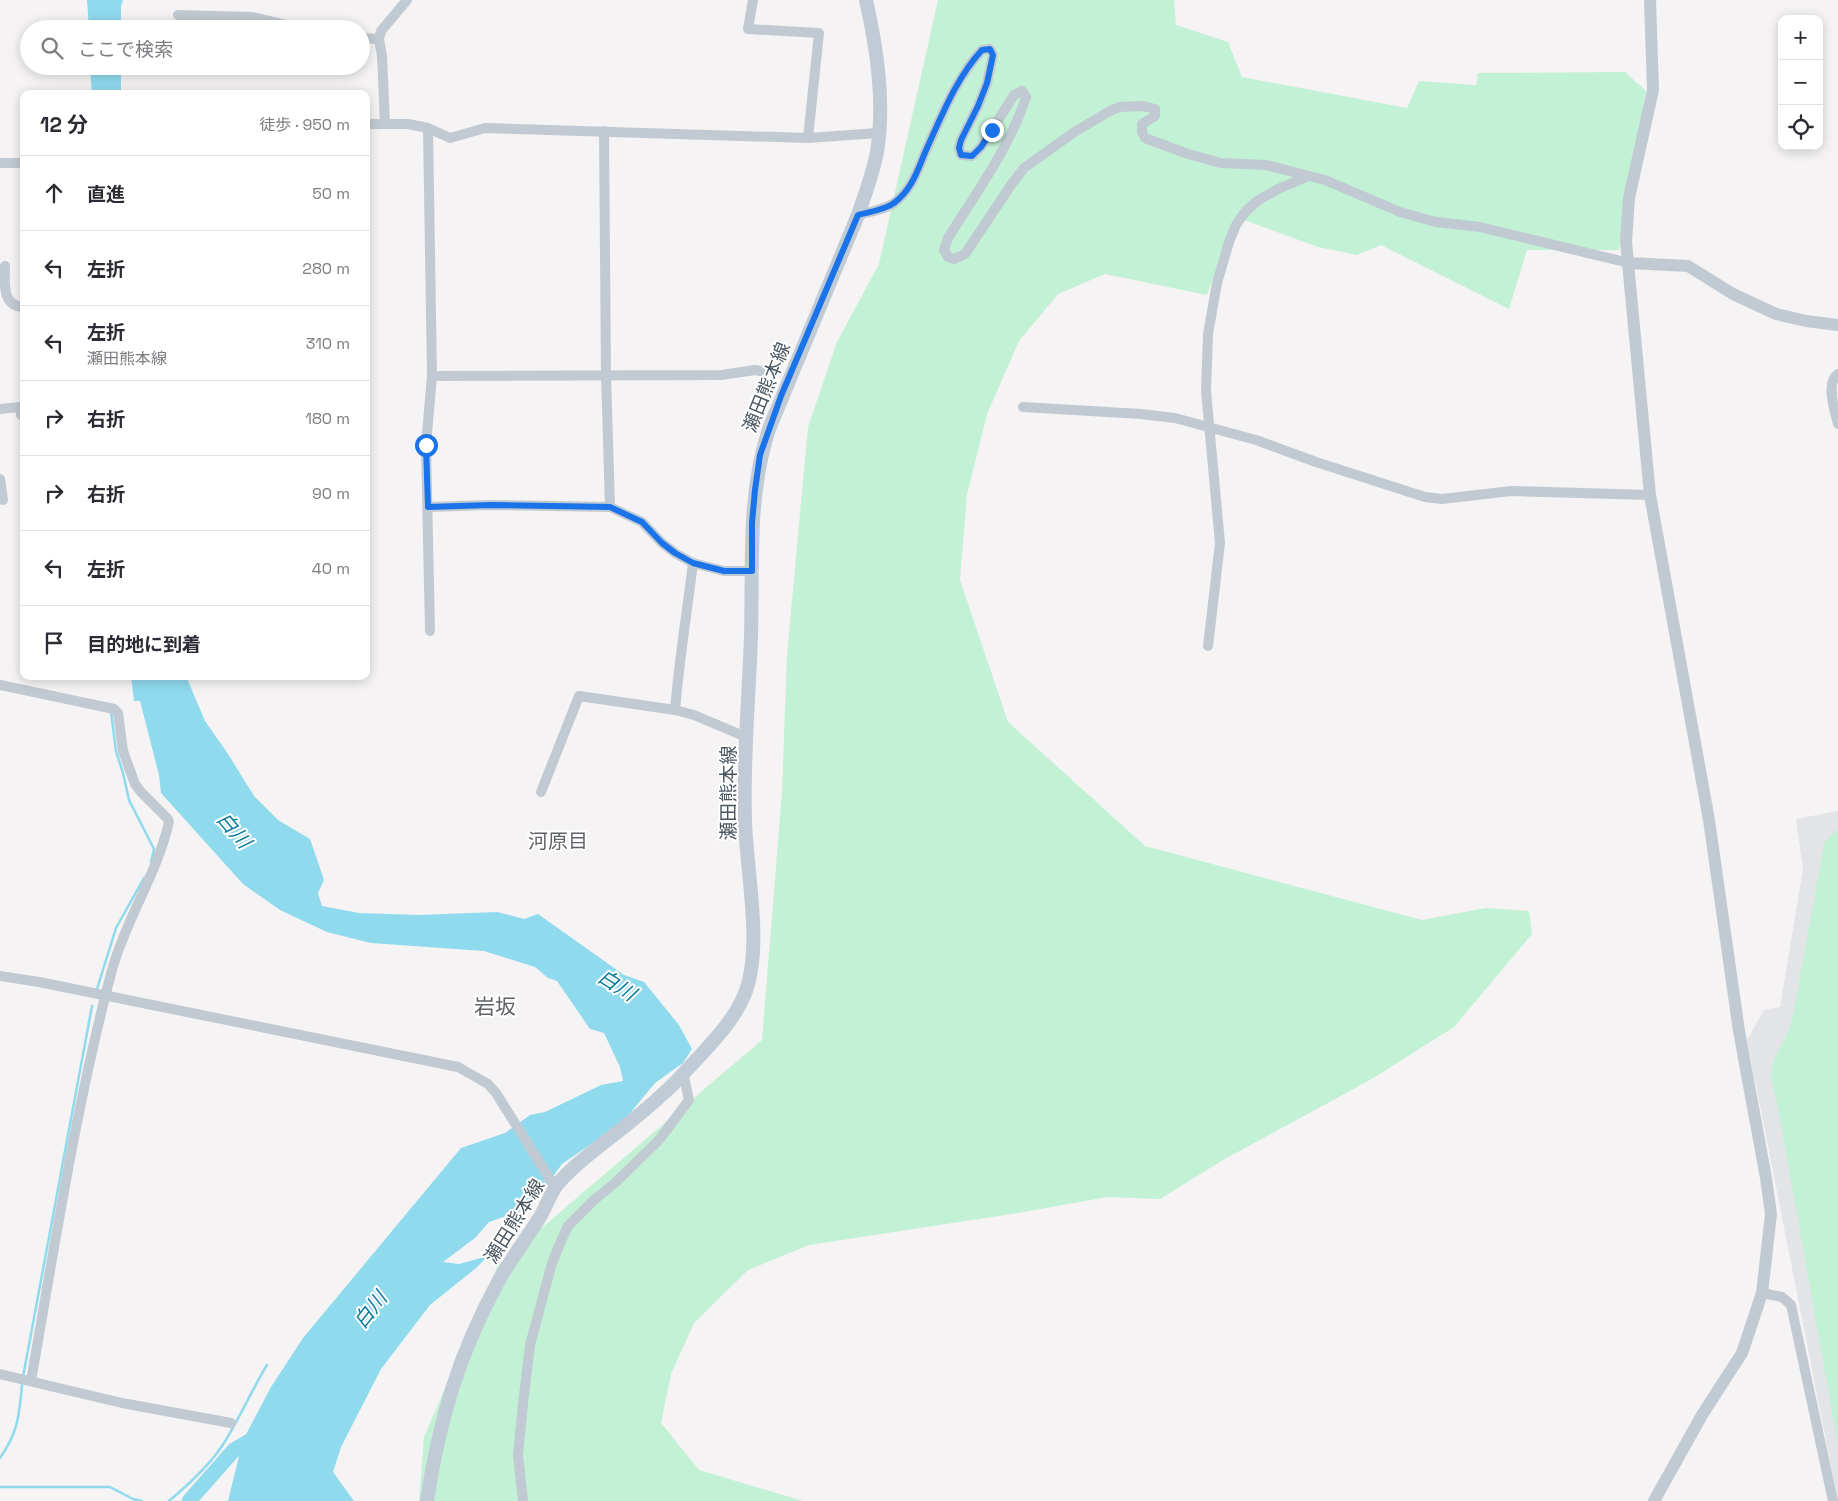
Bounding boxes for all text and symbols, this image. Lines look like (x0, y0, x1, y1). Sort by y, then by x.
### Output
map controls (1778, 15, 1823, 150)
button: + (1778, 15, 1823, 60)
search box (20, 20, 370, 75)
icon: search (38, 34, 66, 62)
text: ここで検索 (78, 37, 173, 62)
button: − (1778, 60, 1823, 105)
button: locate (1778, 105, 1823, 150)
text: 12 分 (40, 111, 88, 138)
text: 徒歩 · 950 m (259, 114, 350, 135)
route end (981, 119, 1004, 142)
icon: ahead (40, 179, 68, 207)
text: 直進 (87, 182, 125, 207)
text: 50 m (312, 183, 350, 204)
icon: left (40, 254, 68, 282)
text: 左折 (87, 257, 125, 282)
text: 280 m (302, 258, 350, 279)
text: 左折 (87, 320, 125, 345)
icon: left (40, 329, 68, 357)
text: 310 m (306, 333, 350, 354)
street label: 瀬田熊本線 (737, 338, 796, 436)
text: 瀬田熊本線 (87, 348, 167, 369)
icon: right (40, 404, 68, 432)
text: 右折 (87, 407, 125, 432)
text: 180 m (305, 408, 350, 429)
route start (415, 434, 438, 457)
icon: right (40, 479, 68, 507)
text: 右折 (87, 482, 125, 507)
text: 90 m (312, 483, 350, 504)
icon: left (40, 554, 68, 582)
text: 左折 (87, 557, 125, 582)
text: 40 m (312, 558, 350, 579)
icon: arrive (40, 629, 68, 657)
text: 目的地に到着 (87, 632, 201, 657)
street label: 瀬田熊本線 (716, 745, 741, 841)
water label: 白川 (211, 806, 258, 855)
district label: 河原目 (528, 828, 588, 854)
water label: 白川 (593, 963, 643, 1008)
district label: 岩坂 (474, 993, 516, 1020)
street label: 瀬田熊本線 (479, 1174, 550, 1268)
water label: 白川 (347, 1285, 394, 1334)

